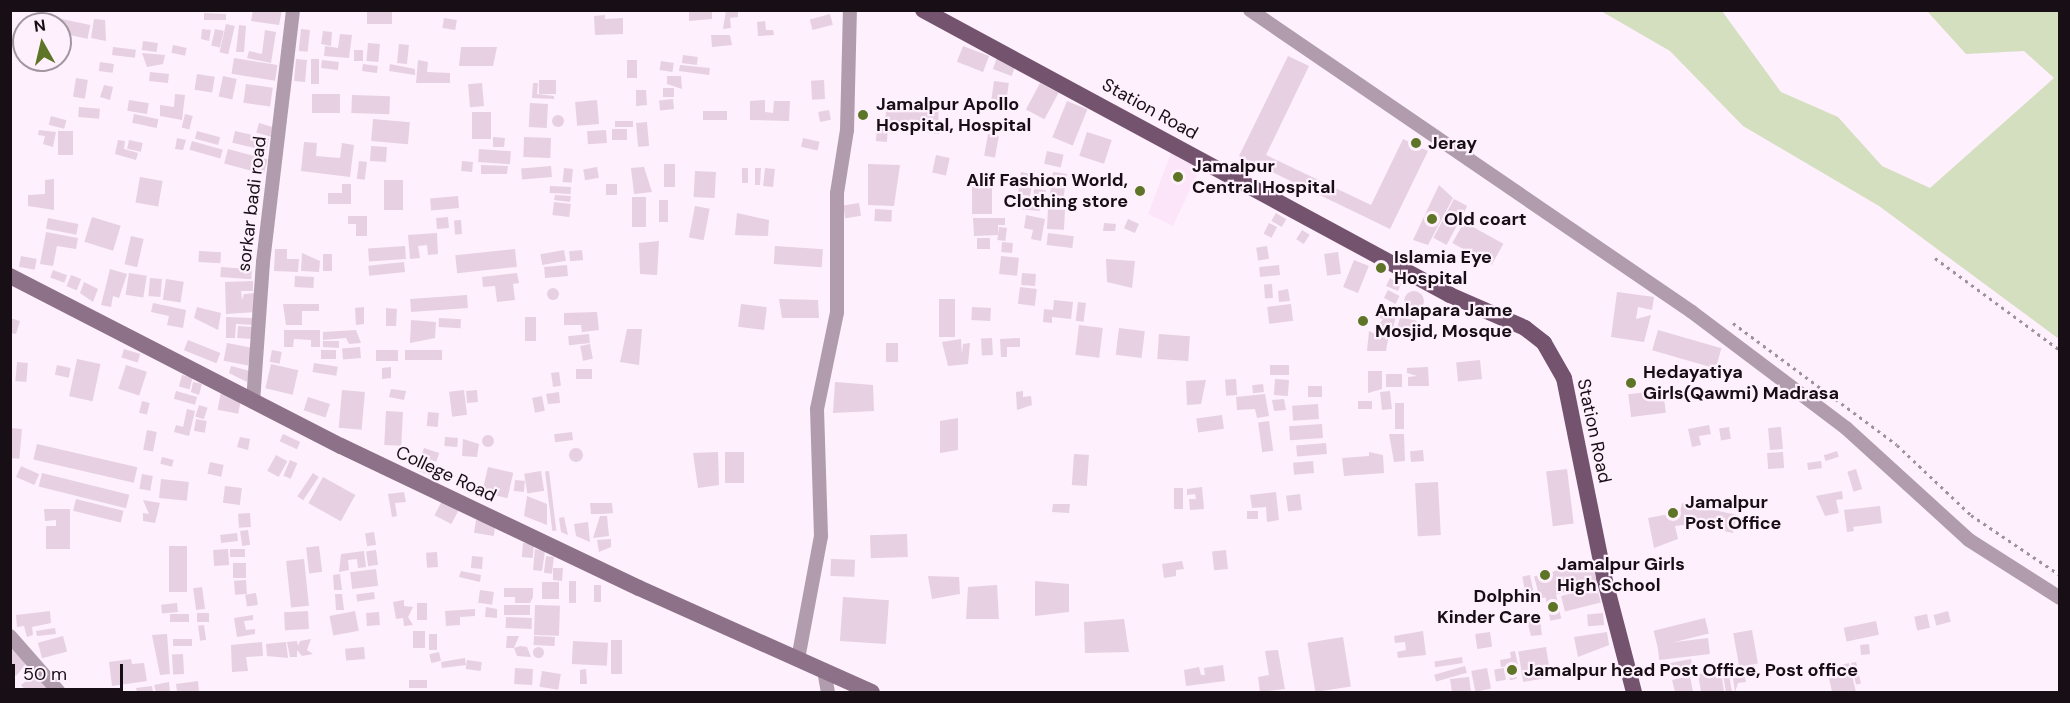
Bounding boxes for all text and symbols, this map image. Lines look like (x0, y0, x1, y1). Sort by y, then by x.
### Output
north arrow (12, 12, 72, 72)
text: N (32, 14, 47, 37)
street label: Station Road (1098, 74, 1202, 144)
place label: Jamalpur Apollo Hospital, Hospital (876, 94, 1031, 136)
marker: Jamalpur Apollo Hospital, Hospital (854, 106, 872, 124)
place label: Jeray (1428, 132, 1477, 154)
street label: sorkar badi road (233, 135, 271, 273)
marker: Jeray (1409, 136, 1423, 150)
place label: Jamalpur Central Hospital (1192, 156, 1335, 198)
marker: Jamalpur Central Hospital (1169, 168, 1187, 186)
place label: Alif Fashion World, Clothing store (966, 170, 1128, 213)
marker: Alif Fashion World, Clothing store (1133, 184, 1147, 198)
place label: Old coart (1444, 208, 1527, 230)
marker: Old coart (1425, 212, 1439, 226)
place label: Islamia Eye Hospital (1394, 247, 1492, 290)
marker: Islamia Eye Hospital (1372, 259, 1390, 277)
place label: Amlapara Jame Mosjid, Mosque (1375, 300, 1513, 342)
marker: Amlapara Jame Mosjid, Mosque (1356, 314, 1370, 328)
place label: Hedayatiya Girls(Qawmi) Madrasa (1643, 362, 1839, 404)
marker: Hedayatiya Girls(Qawmi) Madrasa (1624, 376, 1638, 390)
street label: Station Road (1572, 377, 1616, 485)
street label: College Road (392, 441, 500, 507)
place label: Jamalpur Post Office (1685, 492, 1781, 534)
marker: Jamalpur Post Office (1666, 506, 1680, 520)
place label: Jamalpur Girls High School (1557, 554, 1685, 596)
marker: Jamalpur Girls High School (1538, 568, 1552, 582)
place label: Dolphin Kinder Care (1437, 586, 1541, 628)
marker: Dolphin Kinder Care (1546, 600, 1560, 614)
scale bar (15, 652, 126, 690)
place label: Jamalpur head Post Office, Post office (1524, 659, 1858, 681)
text: 50 m (23, 662, 67, 686)
marker: Jamalpur head Post Office, Post office (1505, 663, 1519, 677)

